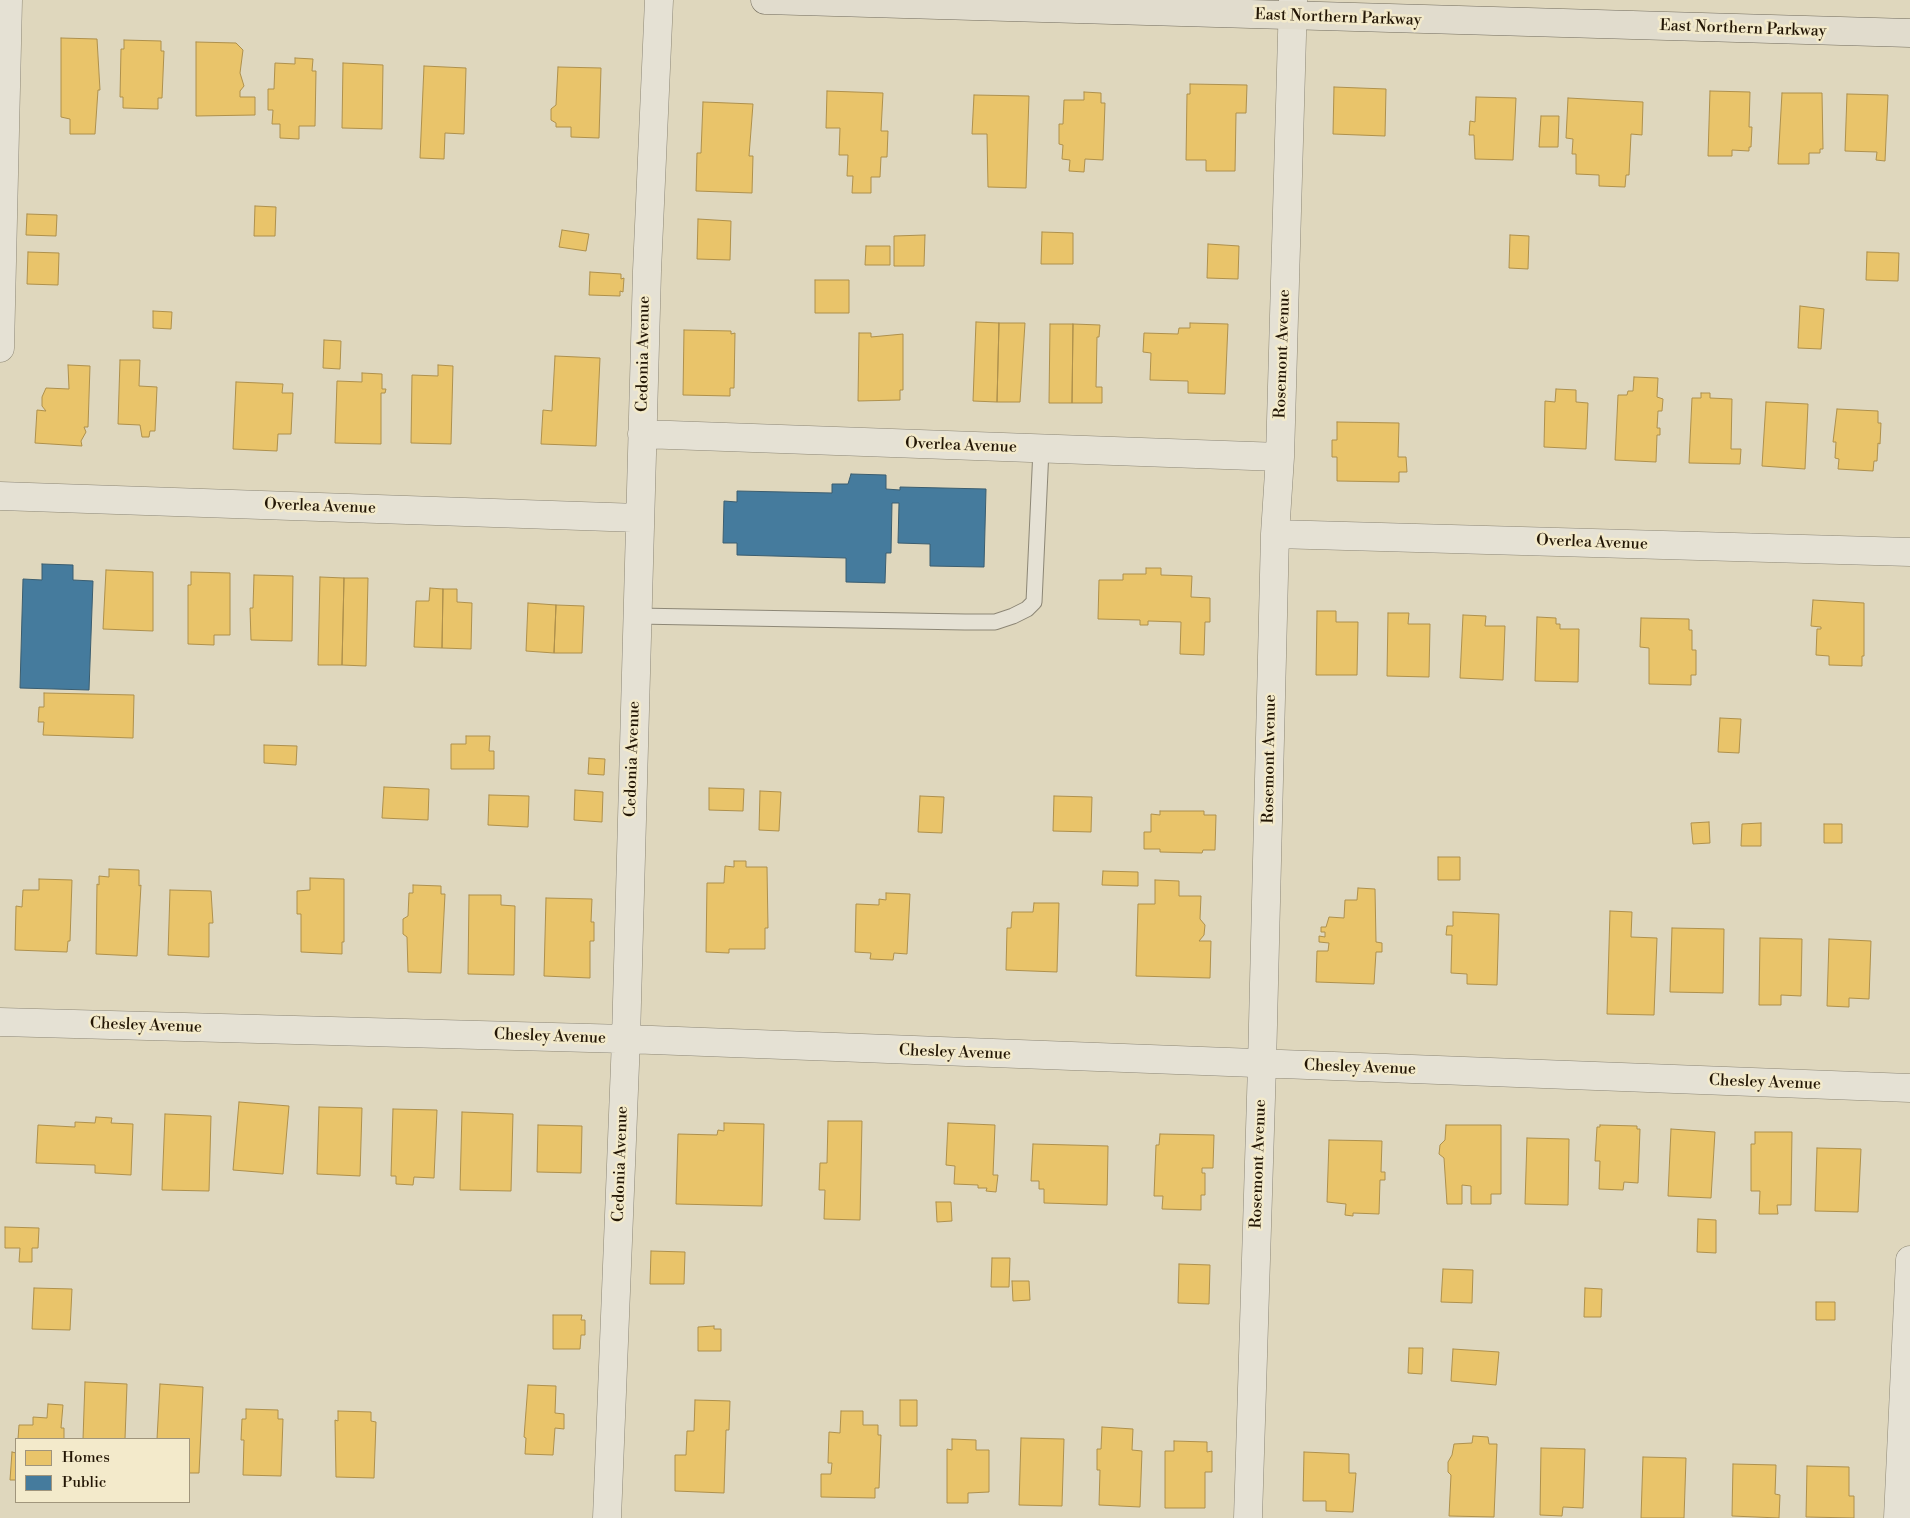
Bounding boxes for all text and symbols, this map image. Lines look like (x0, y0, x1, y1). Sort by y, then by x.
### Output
street label: East Northern Parkway (1254, 5, 1422, 31)
street label: East Northern Parkway (1659, 16, 1827, 42)
street label: Rosemont Avenue (1271, 289, 1295, 419)
street label: Cedonia Avenue (633, 296, 655, 412)
street label: Overlea Avenue (905, 434, 1017, 458)
street label: Overlea Avenue (264, 495, 376, 519)
street label: Overlea Avenue (1536, 531, 1648, 555)
street label: Rosemont Avenue (1259, 694, 1281, 824)
street label: Cedonia Avenue (621, 701, 645, 817)
street label: Chesley Avenue (90, 1014, 202, 1038)
street label: Chesley Avenue (494, 1025, 606, 1049)
street label: Chesley Avenue (899, 1041, 1011, 1065)
street label: Chesley Avenue (1304, 1056, 1416, 1080)
street label: Chesley Avenue (1709, 1071, 1821, 1095)
street label: Rosemont Avenue (1247, 1099, 1271, 1229)
street label: Cedonia Avenue (609, 1106, 633, 1222)
legend (15, 1438, 190, 1503)
text: Homes (62, 1448, 110, 1467)
text: Public (62, 1473, 106, 1492)

